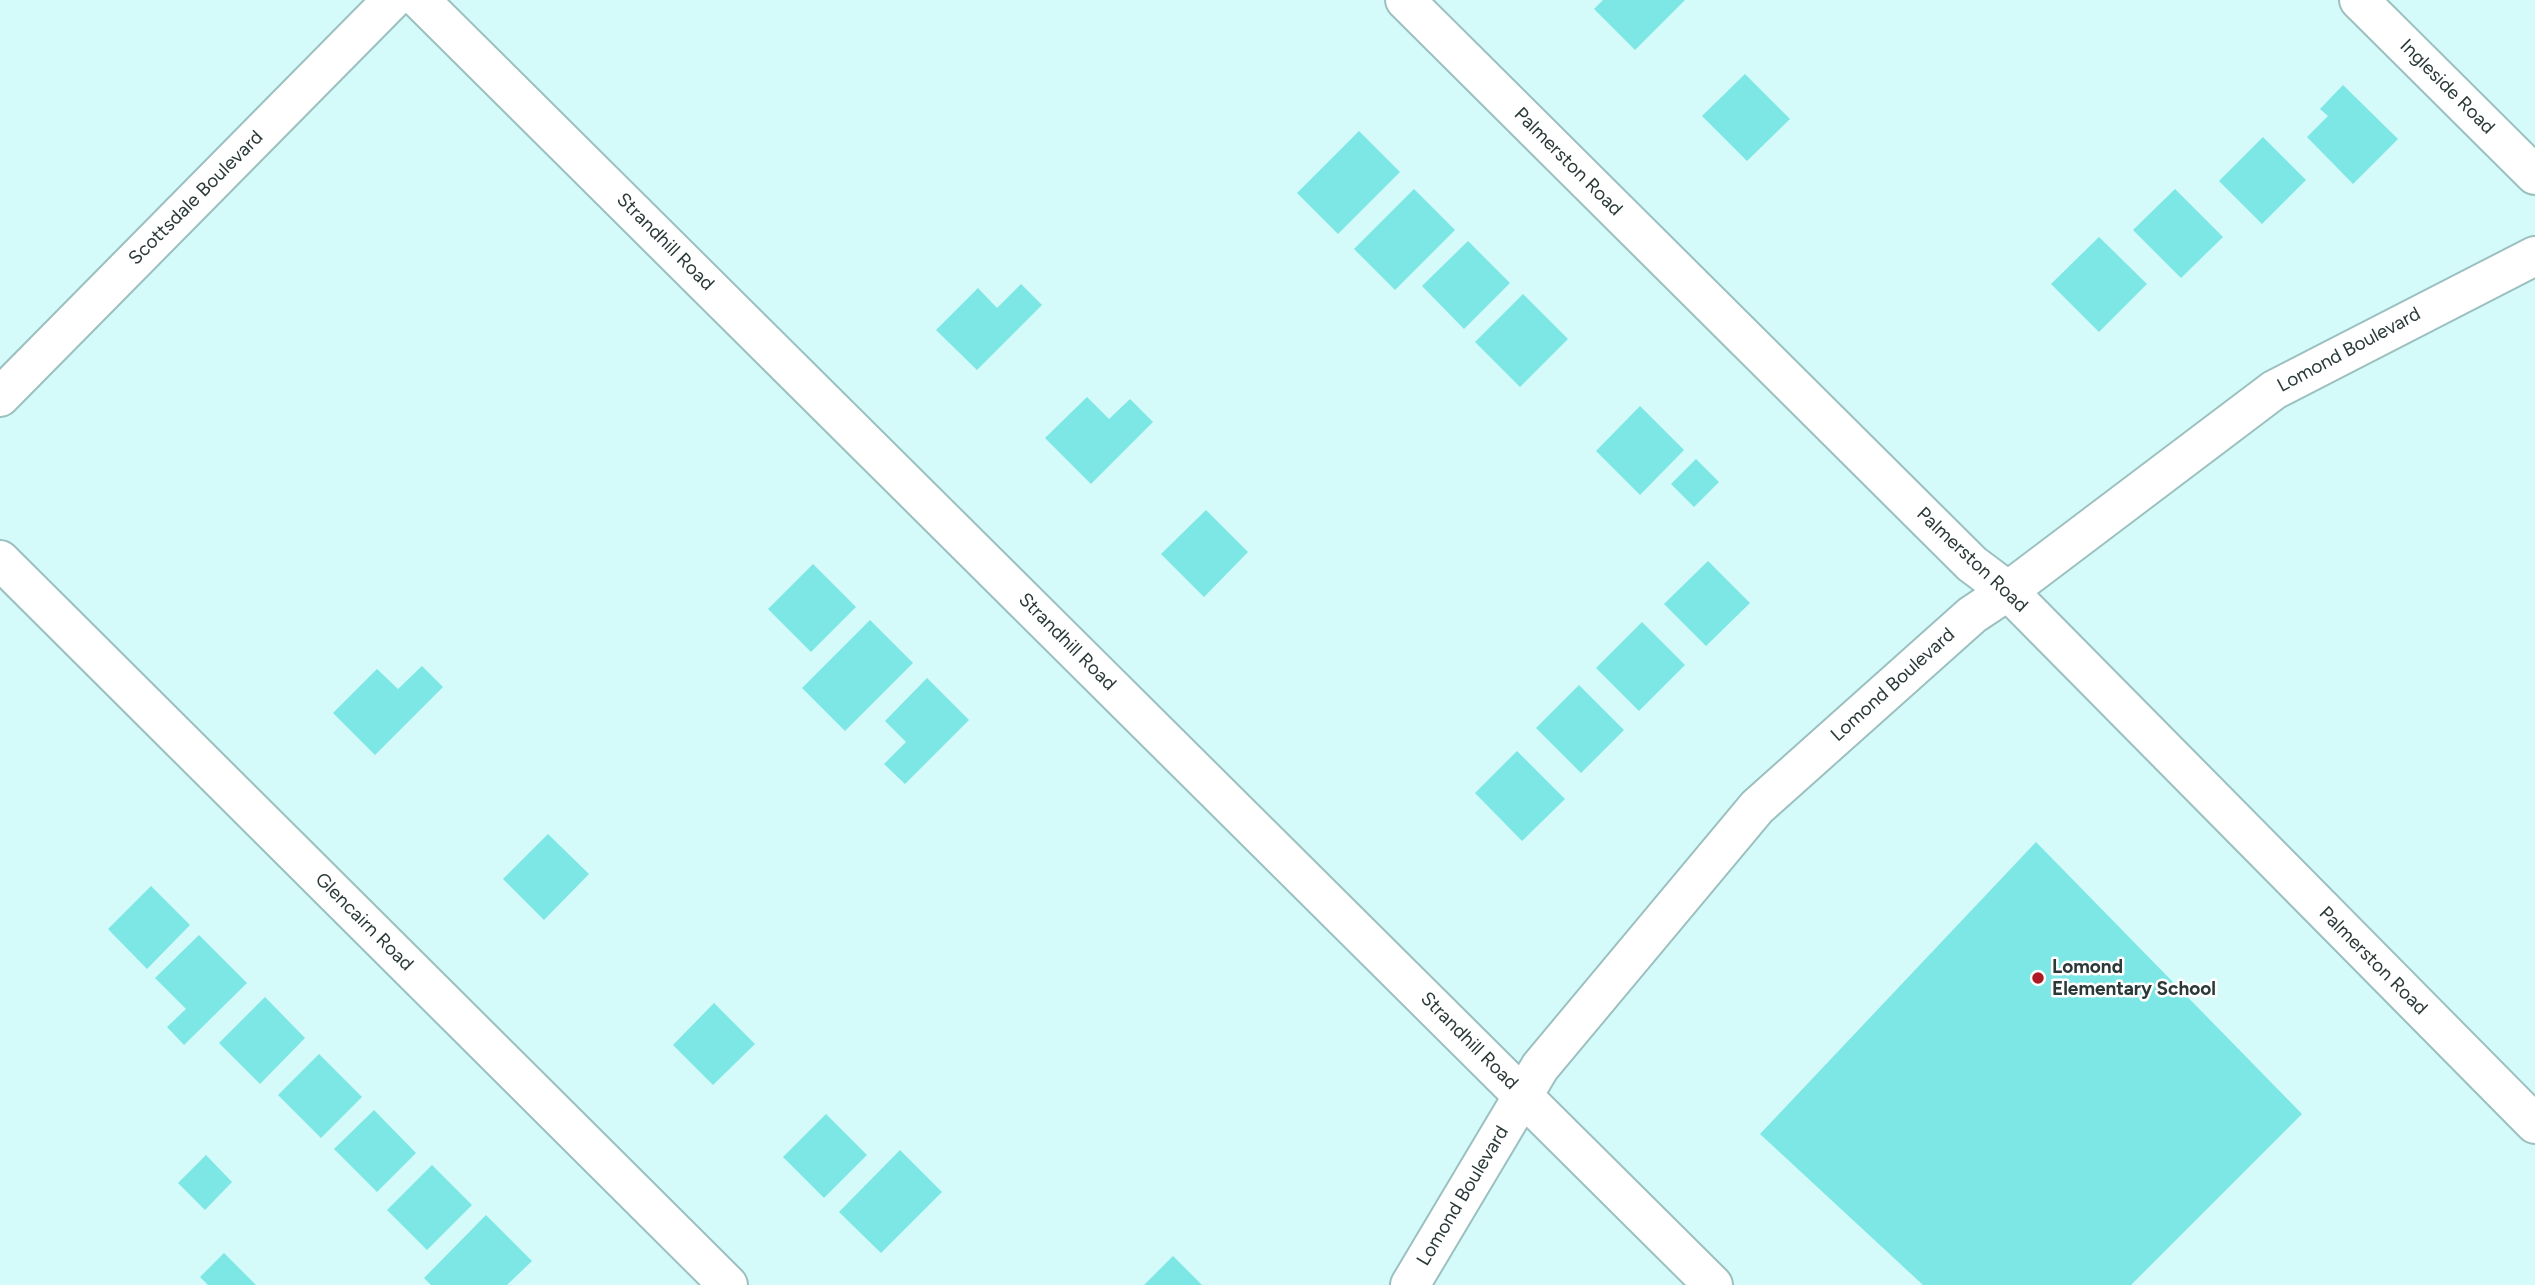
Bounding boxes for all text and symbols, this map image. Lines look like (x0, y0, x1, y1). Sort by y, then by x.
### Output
street label: Ingleside Road (2395, 35, 2499, 139)
street label: Palmerston Road (1509, 103, 1627, 221)
street label: Scottsdale Boulevard (124, 126, 268, 270)
street label: Strandhill Road (612, 189, 718, 295)
street label: Lomond Boulevard (2273, 303, 2425, 397)
street label: Palmerston Road (1912, 503, 2032, 617)
street label: Strandhill Road (1014, 589, 1120, 695)
street label: Lomond Boulevard (1826, 623, 1960, 747)
street label: Glencairn Road (310, 868, 418, 976)
street label: Palmerston Road (2314, 902, 2432, 1020)
place label: Lomond Elementary School (2052, 956, 2216, 1000)
marker: Lomond Elementary School (2030, 970, 2046, 986)
street label: Strandhill Road (1416, 988, 1522, 1094)
street label: Lomond Boulevard (1412, 1122, 1514, 1270)

